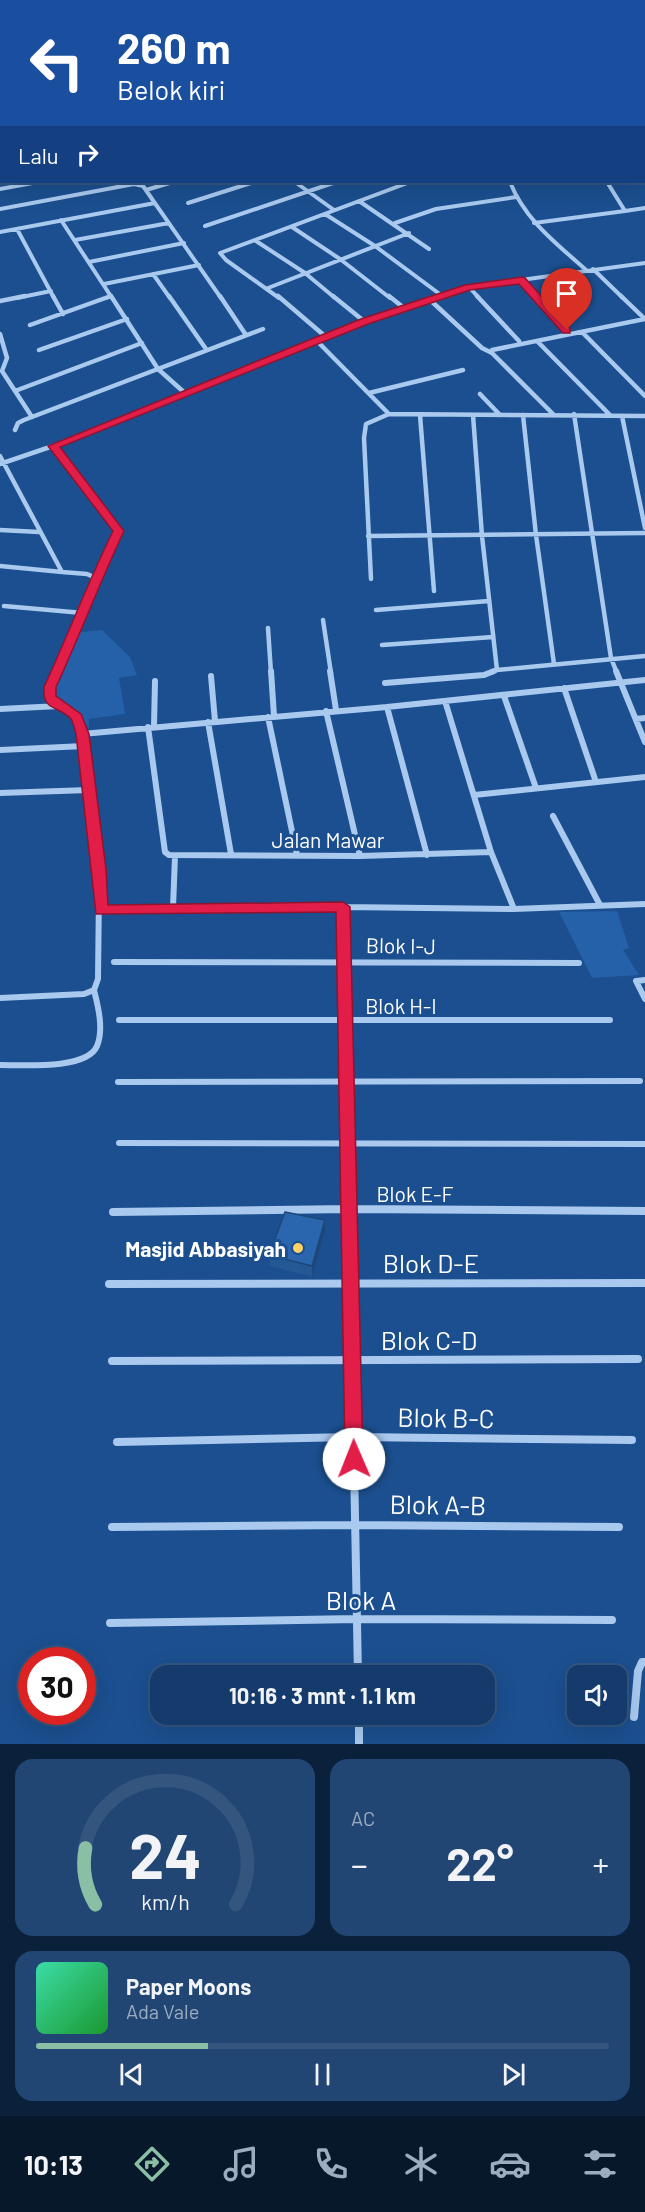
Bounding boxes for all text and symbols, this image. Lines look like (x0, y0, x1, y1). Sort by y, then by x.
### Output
text: 260 m (117, 22, 230, 72)
icon: left (18, 24, 96, 102)
text: Belok kiri (117, 73, 225, 105)
icon: right (71, 138, 104, 171)
text: Lalu (18, 142, 59, 168)
pin (541, 268, 592, 330)
icon: arrive (550, 277, 583, 310)
street label: Jalan Mawar (272, 827, 385, 852)
street label: Blok I-J (366, 932, 436, 958)
street label: Blok H-I (365, 993, 437, 1018)
street label: Blok E-F (376, 1181, 454, 1206)
place label: Masjid Abbasiyah (125, 1236, 286, 1261)
marker: Masjid Abbasiyah (291, 1241, 305, 1255)
street label: Blok D-E (383, 1247, 479, 1278)
street label: Blok C-D (381, 1324, 477, 1355)
street label: Blok B-C (397, 1401, 495, 1433)
position arrow (322, 1427, 386, 1491)
street label: Blok A-B (389, 1488, 487, 1520)
street label: Blok A (326, 1584, 396, 1615)
speed limit sign: 30 (18, 1647, 96, 1725)
map controls (567, 1665, 627, 1725)
button: sound (567, 1665, 627, 1725)
text: 10:16 · 3 mnt · 1.1 km (229, 1682, 416, 1708)
text: AC (351, 1806, 375, 1830)
text: 24 (129, 1817, 201, 1891)
text: 22° (446, 1836, 514, 1890)
text: − (351, 1844, 368, 1884)
text: + (592, 1844, 609, 1884)
text: km/h (141, 1889, 189, 1914)
text: Paper Moons (126, 1973, 251, 1999)
text: Ada Vale (126, 1999, 199, 2023)
icon: previous (115, 2058, 148, 2091)
icon: pause (306, 2058, 339, 2091)
icon: next (497, 2058, 530, 2091)
icon: directions (131, 2143, 173, 2185)
icon: music (220, 2143, 262, 2185)
icon: phone (310, 2143, 352, 2185)
icon: climate (400, 2143, 442, 2185)
icon: car (489, 2143, 531, 2185)
icon: filters (579, 2143, 621, 2185)
text: 10:13 (24, 2148, 83, 2180)

